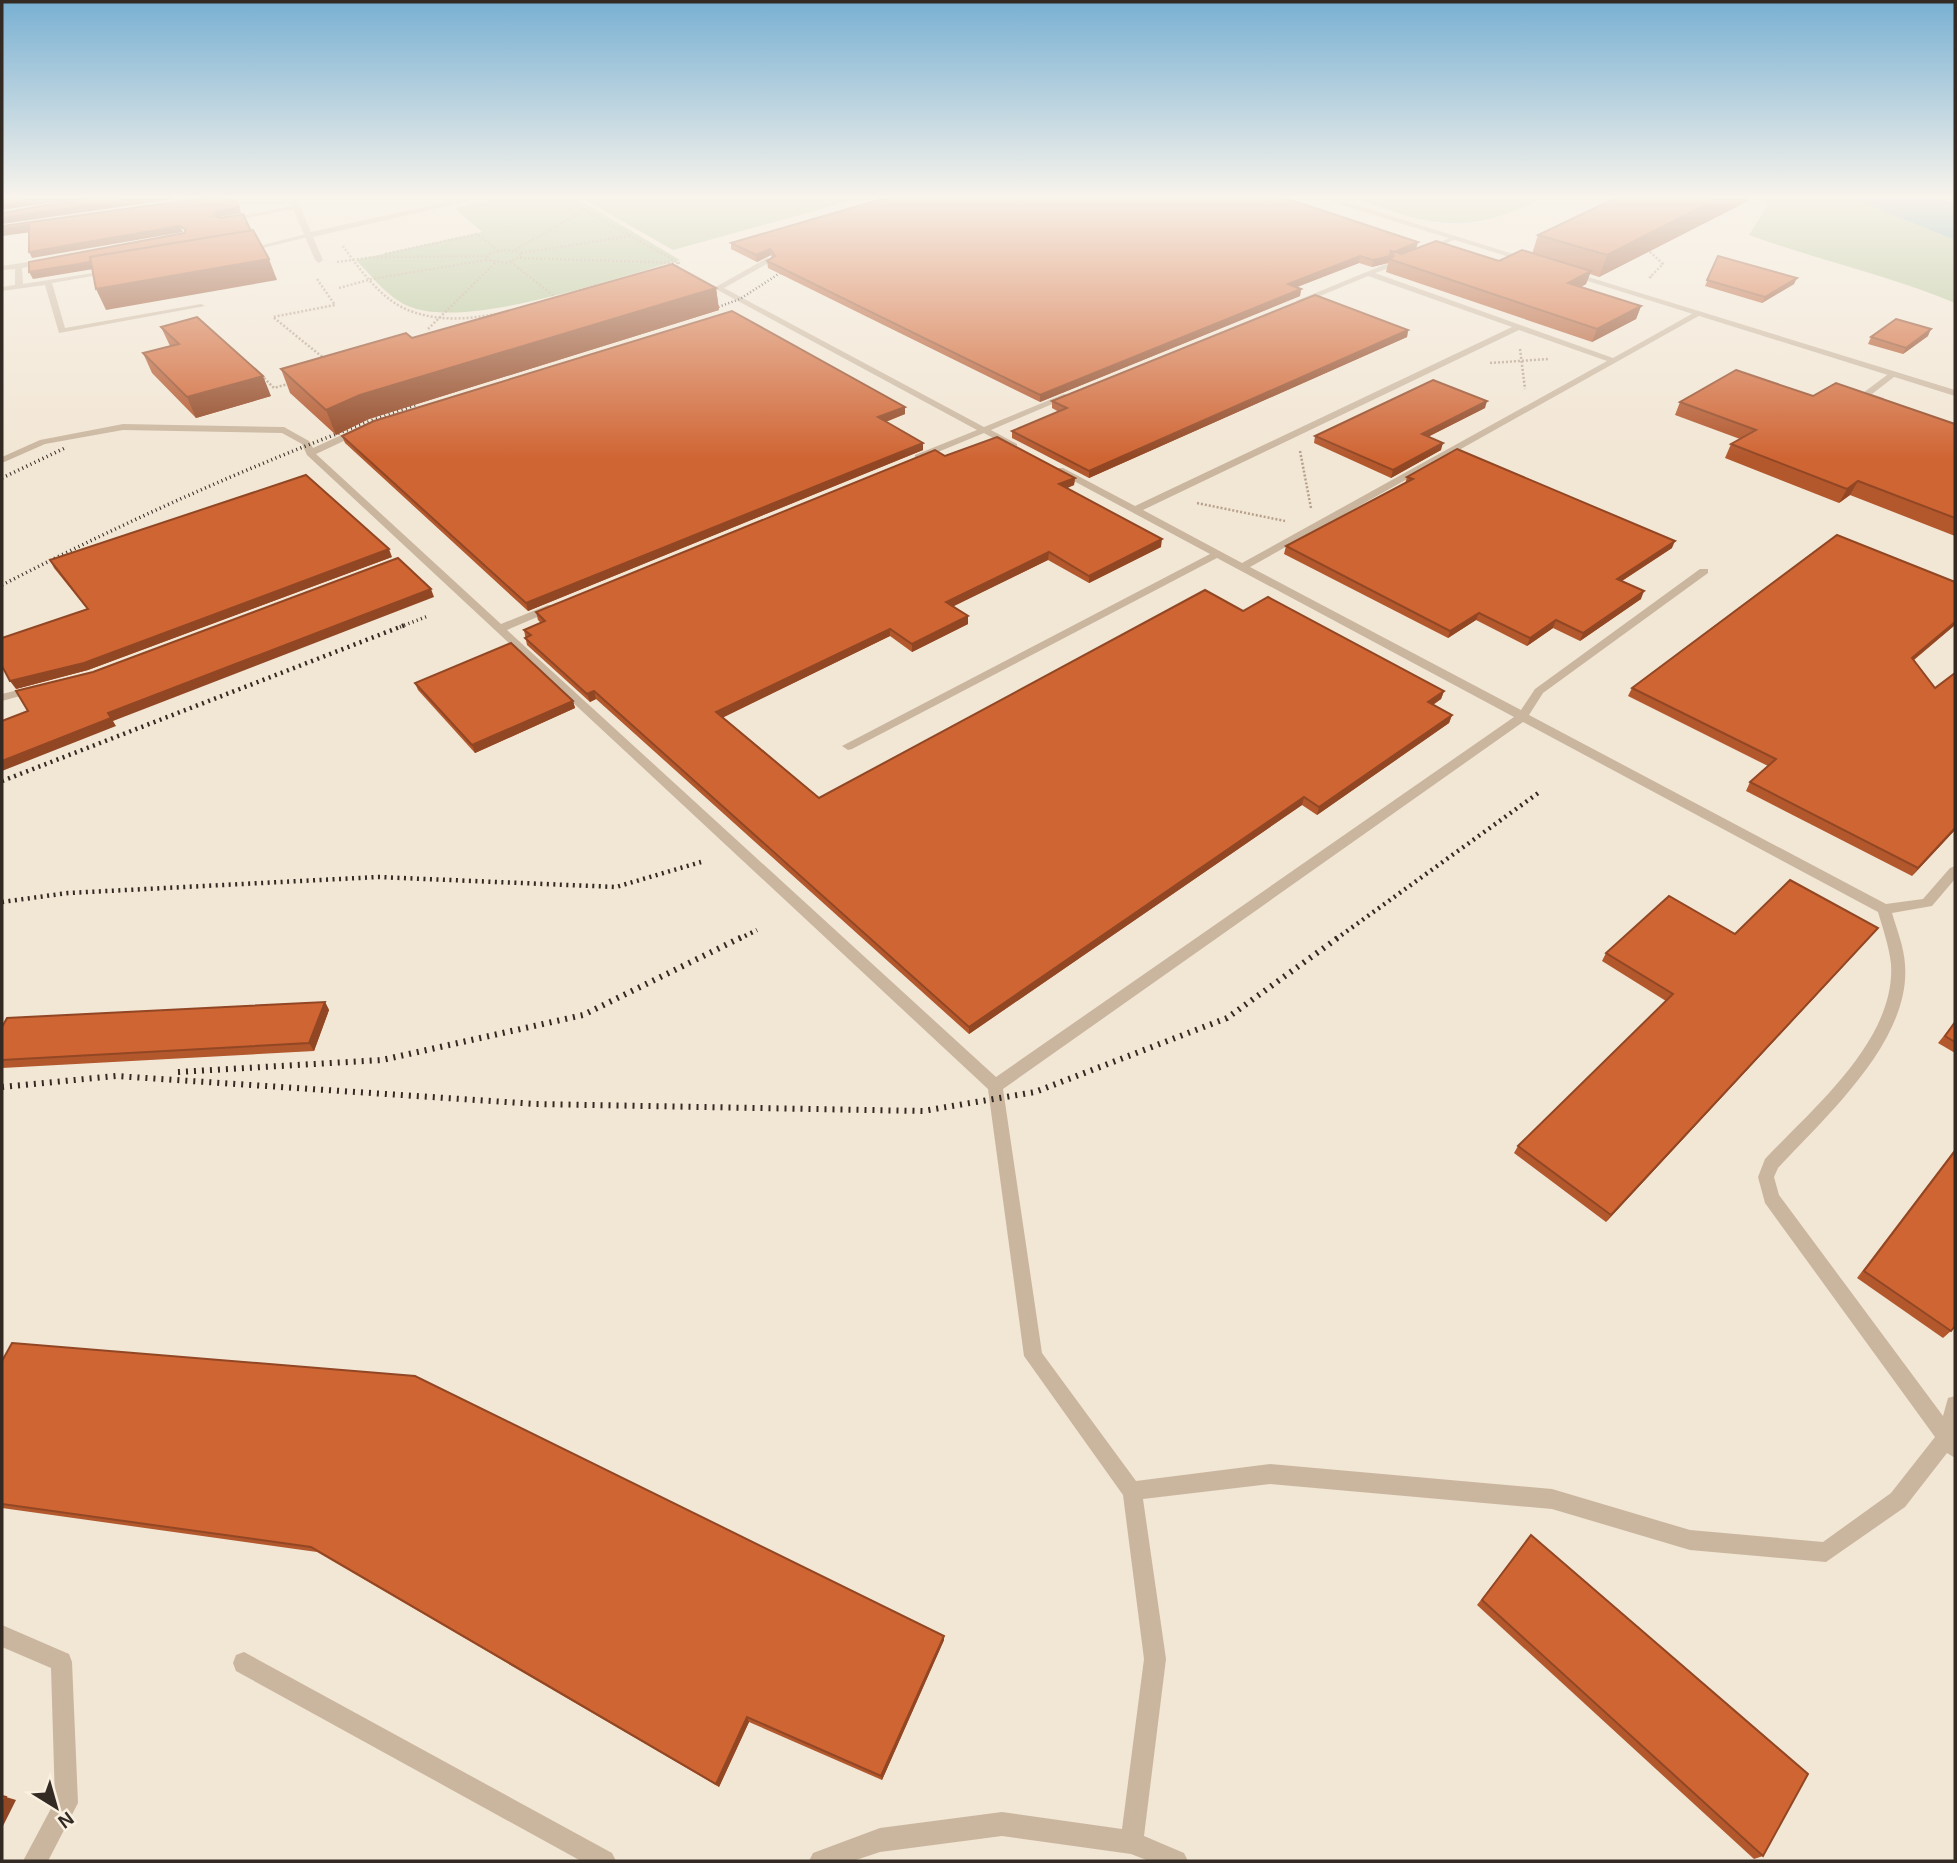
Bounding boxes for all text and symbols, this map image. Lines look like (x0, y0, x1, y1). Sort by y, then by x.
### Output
north arrow (21, 1772, 91, 1842)
text: N (54, 1808, 78, 1833)

